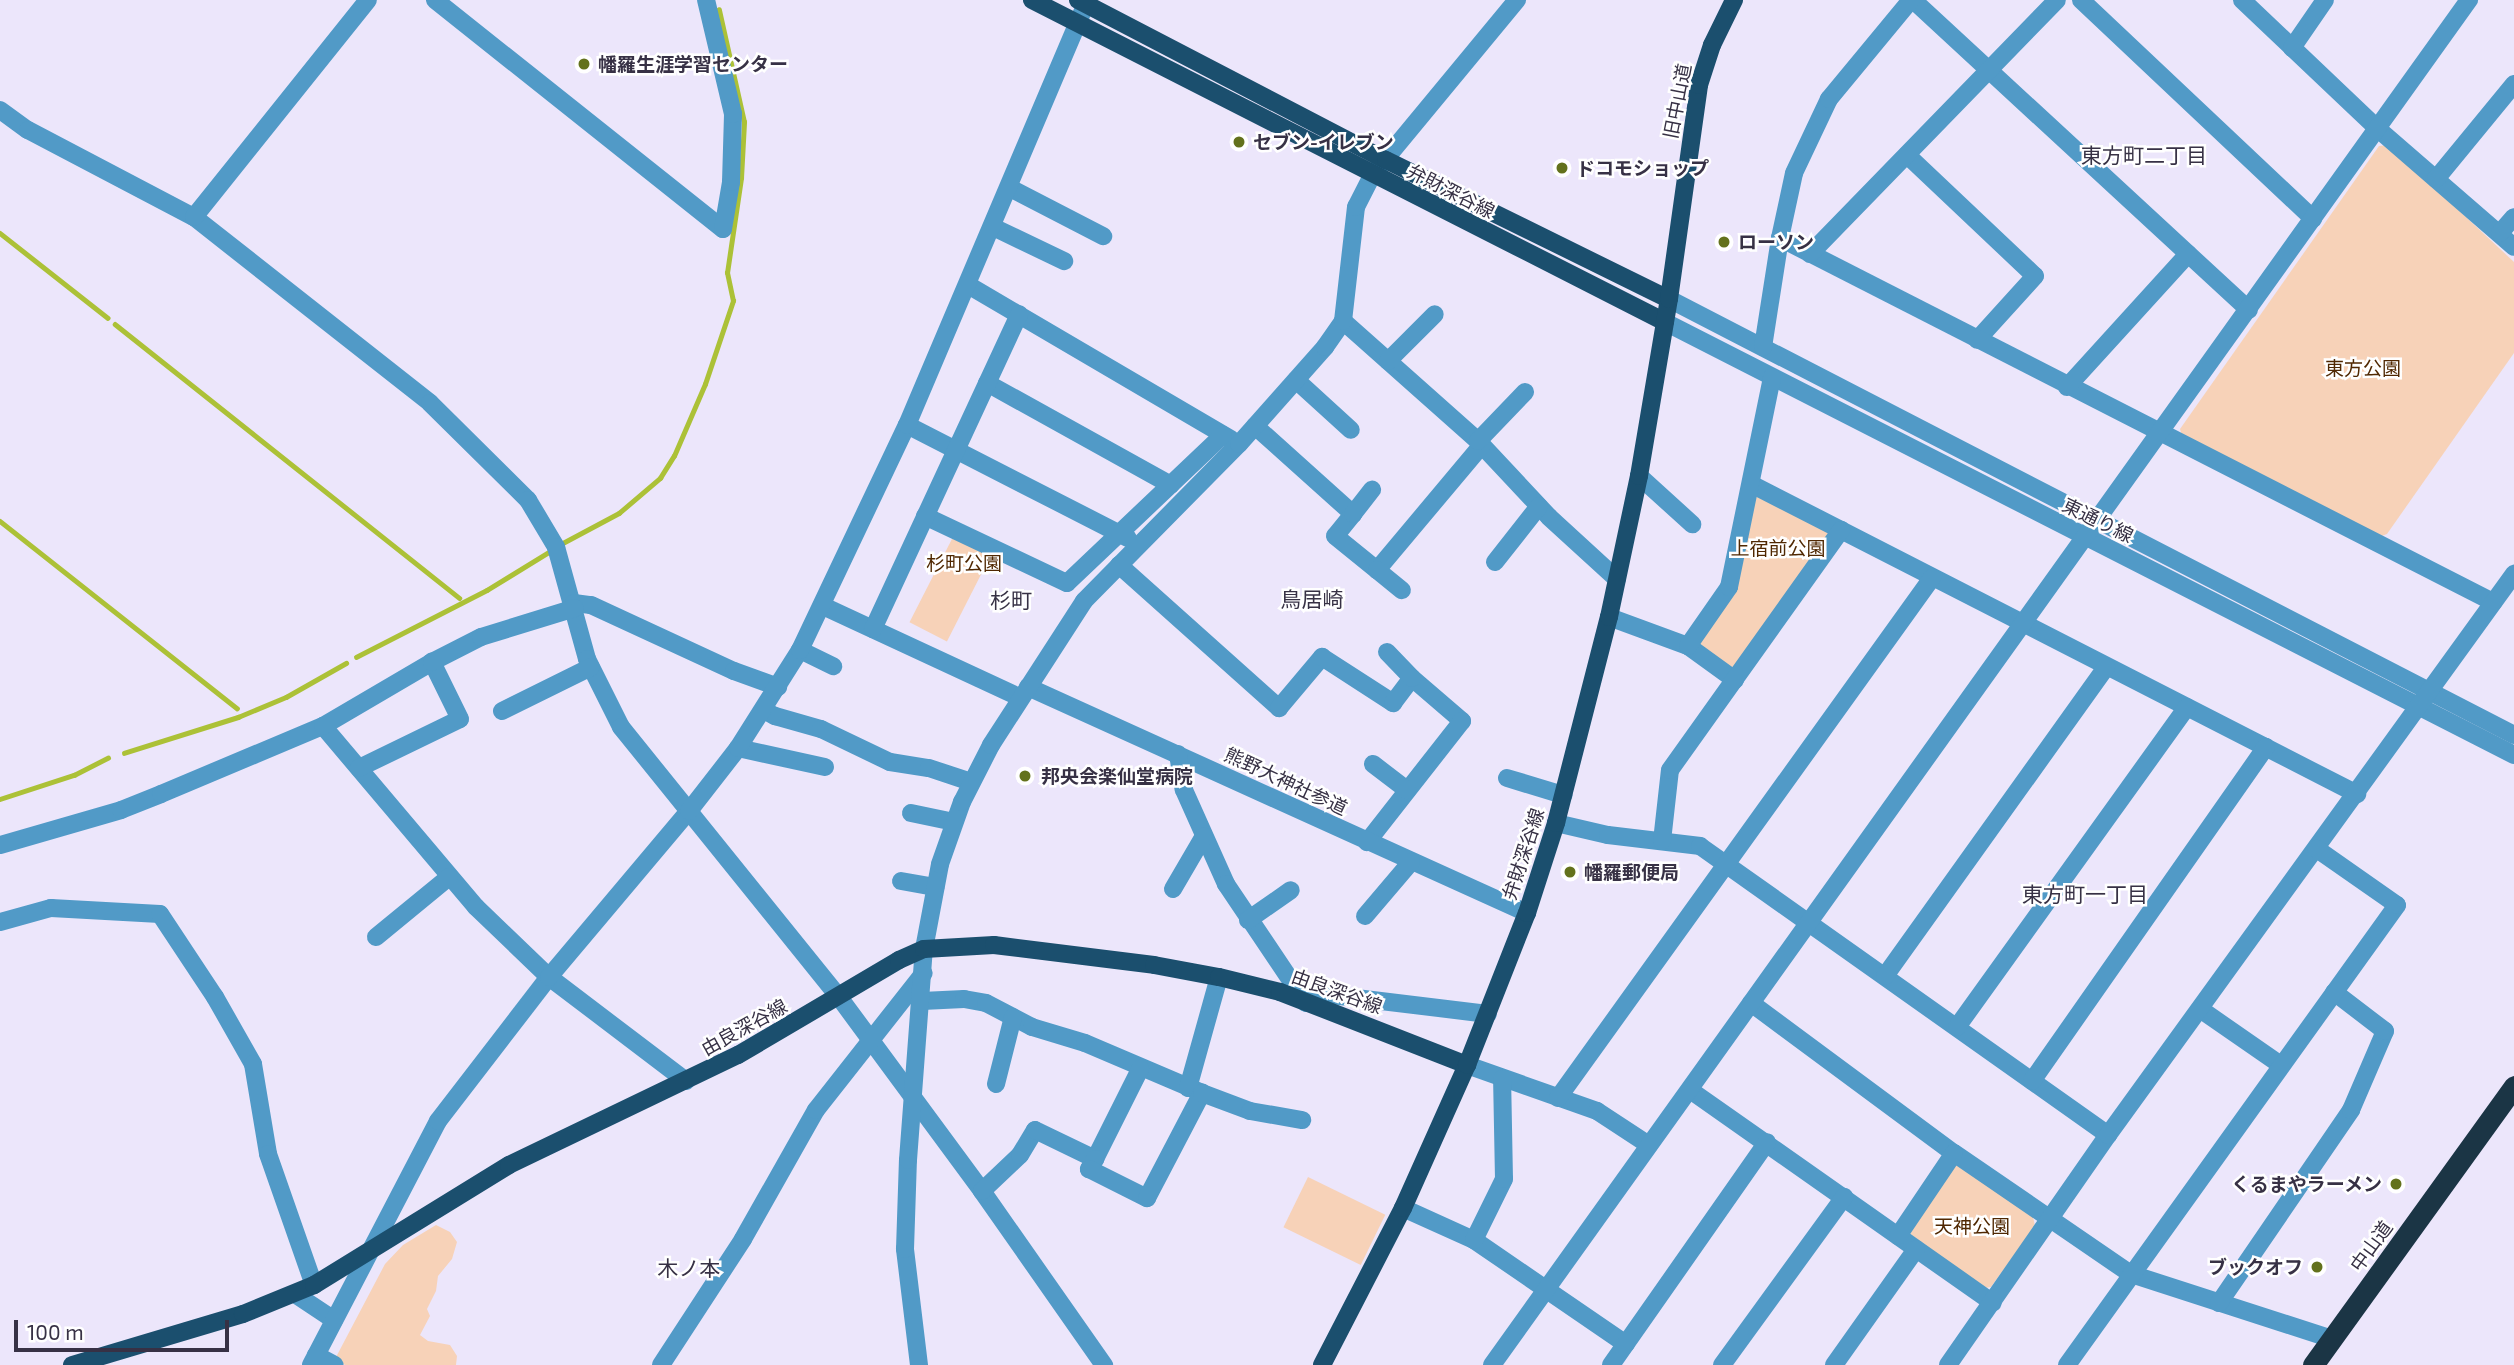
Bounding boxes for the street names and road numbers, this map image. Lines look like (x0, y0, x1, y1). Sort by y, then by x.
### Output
street label: 旧中山道 (1659, 62, 1695, 140)
street label: 弁財深谷線 (1404, 159, 1498, 223)
street label: 東通り線 (2059, 493, 2137, 547)
street label: 熊野大神社参道 (1221, 743, 1351, 819)
street label: 弁財深谷線 (1497, 805, 1549, 903)
street label: 由良深谷線 (1288, 964, 1386, 1018)
street label: 由良深谷線 (697, 994, 791, 1060)
street label: 中山道 (2345, 1216, 2397, 1276)

